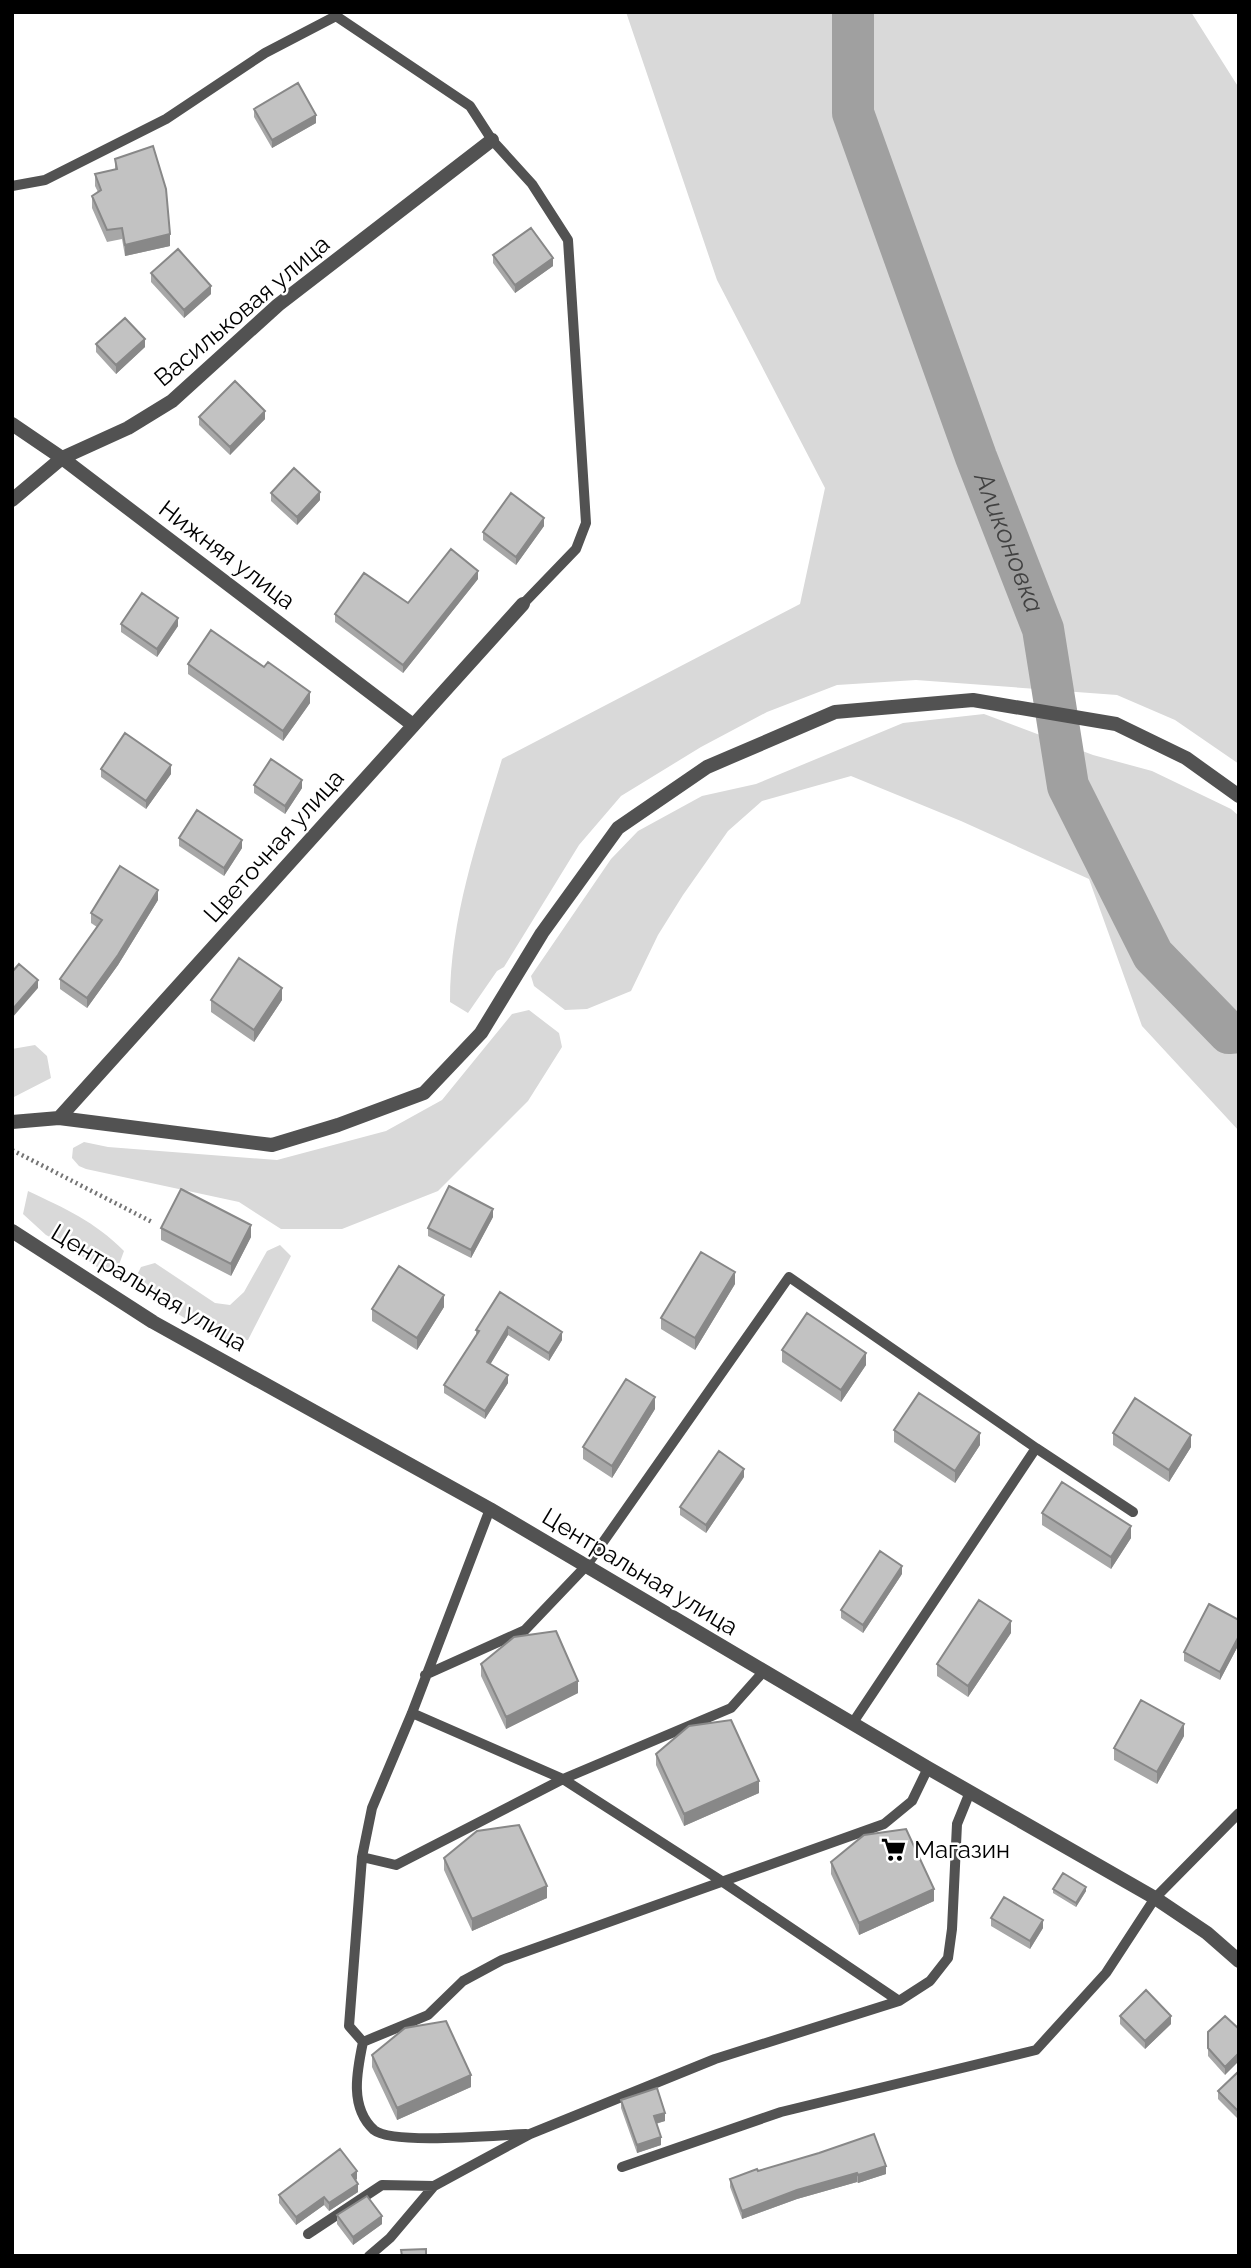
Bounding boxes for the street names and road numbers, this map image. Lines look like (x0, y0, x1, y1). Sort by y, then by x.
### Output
street label: Васильковая улица (148, 229, 335, 392)
street label: Нижняя улица (153, 494, 301, 615)
street label: Цветочная улица (197, 763, 350, 928)
street label: Центральная улица (46, 1218, 252, 1357)
street label: Центральная улица (537, 1502, 743, 1641)

